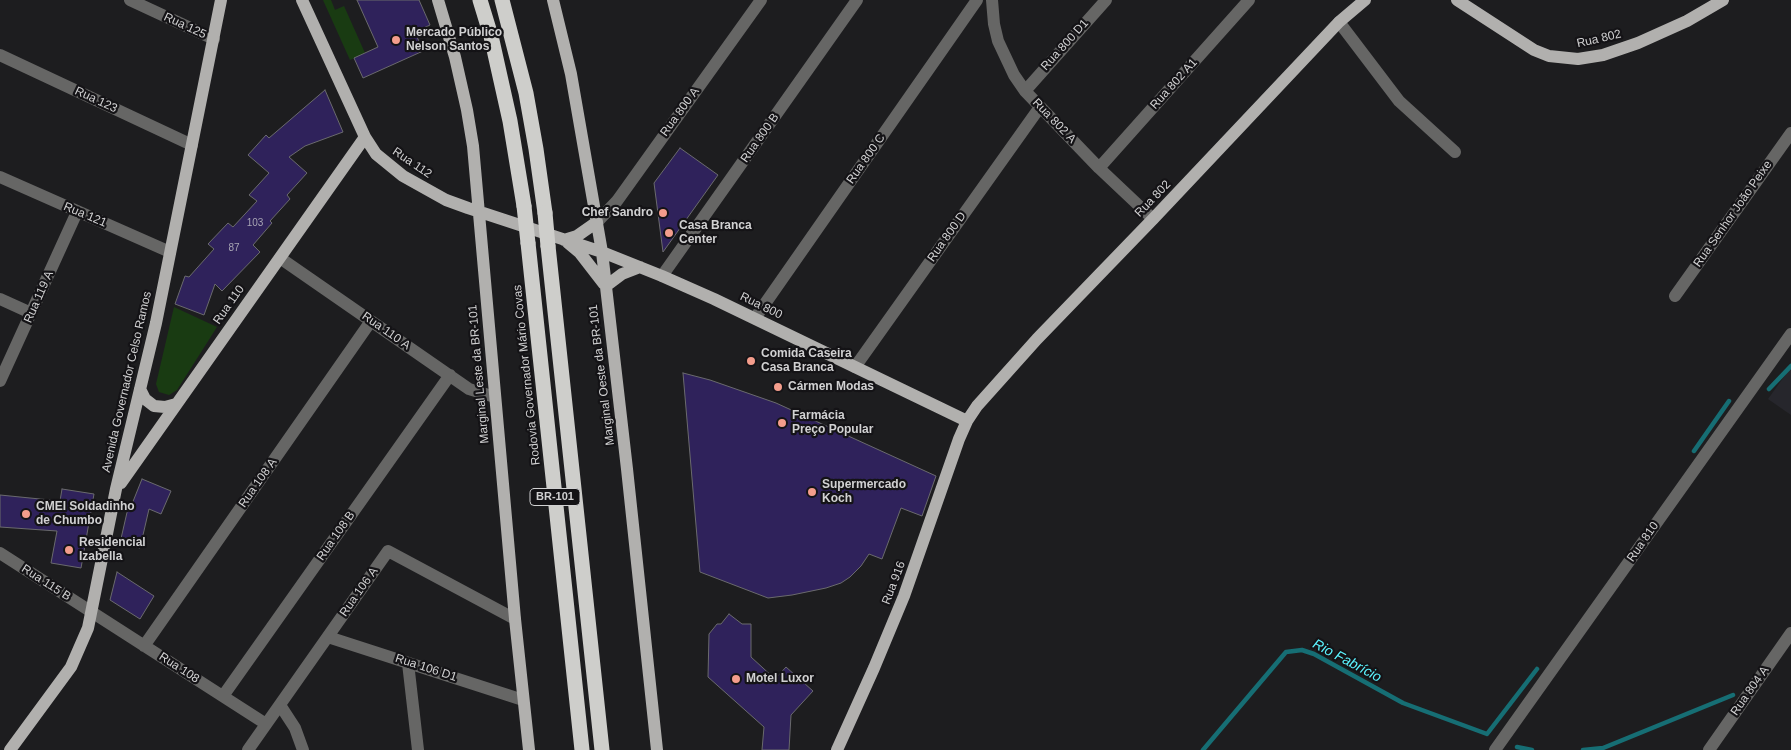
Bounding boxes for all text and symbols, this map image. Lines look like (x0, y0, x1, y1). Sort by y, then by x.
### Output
street label: Rua 125 (161, 10, 209, 42)
street label: Rua 800 D1 (1038, 16, 1092, 74)
place label: Mercado Público Nelson Santos (406, 26, 502, 54)
street label: Rua 802 (1575, 27, 1623, 51)
marker: Mercado Público Nelson Santos (390, 34, 402, 46)
street label: Rua 802 A1 (1147, 56, 1201, 112)
street label: Rua 123 (72, 84, 120, 116)
street label: Rua 800 A (658, 85, 702, 139)
street label: Rua 802 A (1029, 96, 1079, 146)
street label: Rua 800 B (738, 111, 782, 165)
street label: Rua 800 C (844, 131, 888, 187)
street label: Rua 112 (390, 145, 434, 181)
street label: Rua Senhor João Peixe (1691, 158, 1775, 270)
street label: Rua 802 (1132, 178, 1174, 220)
street label: Rua 121 (61, 200, 109, 230)
place label: Chef Sandro (582, 206, 653, 220)
marker: Chef Sandro (657, 207, 669, 219)
street label: Rua 800 D (925, 209, 969, 265)
house number: 103 (247, 217, 263, 229)
place label: Casa Branca Center (679, 219, 752, 247)
marker: Casa Branca Center (663, 227, 675, 239)
house number: 87 (228, 242, 240, 254)
street label: Rua 119 A (21, 269, 57, 325)
street label: Rua 110 (210, 283, 248, 327)
street label: Rodovia Governador Mário Covas (510, 284, 544, 466)
street label: Avenida Governador Celso Ramos (99, 290, 155, 474)
street label: Rua 800 (737, 290, 785, 322)
street label: Marginal Leste da BR-101 (466, 304, 492, 444)
street label: Marginal Oeste da BR-101 (586, 304, 618, 446)
street label: Rua 110 A (359, 309, 413, 353)
place label: Comida Caseira Casa Branca (761, 347, 852, 375)
marker: Comida Caseira Casa Branca (745, 355, 757, 367)
place label: Cármen Modas (788, 380, 874, 394)
marker: Cármen Modas (772, 381, 784, 393)
place label: Farmácia Preço Popular (792, 409, 873, 437)
marker: Farmácia Preço Popular (776, 417, 788, 429)
street label: Rua 108 A (236, 456, 280, 510)
place label: Supermercado Koch (822, 478, 906, 506)
marker: Supermercado Koch (806, 486, 818, 498)
road number: BR-101 (530, 488, 580, 506)
place label: CMEI Soldadinho de Chumbo (36, 500, 135, 528)
marker: CMEI Soldadinho de Chumbo (20, 508, 32, 520)
street label: Rua 108 B (314, 509, 358, 563)
street label: Rua 810 (1624, 519, 1662, 565)
place label: Residencial Izabella (79, 536, 146, 564)
marker: Residencial Izabella (63, 544, 75, 556)
street label: Rua 916 (879, 559, 909, 607)
street label: Rua 115 B (19, 562, 73, 604)
street label: Rua 106 A (337, 565, 381, 619)
water label: Rio Fabrício (1310, 636, 1384, 686)
street label: Rua 108 (156, 650, 202, 686)
street label: Rua 106 D1 (393, 651, 459, 685)
street label: Rua 804 A (1728, 664, 1772, 718)
place label: Motel Luxor (746, 672, 814, 686)
marker: Motel Luxor (730, 673, 742, 685)

